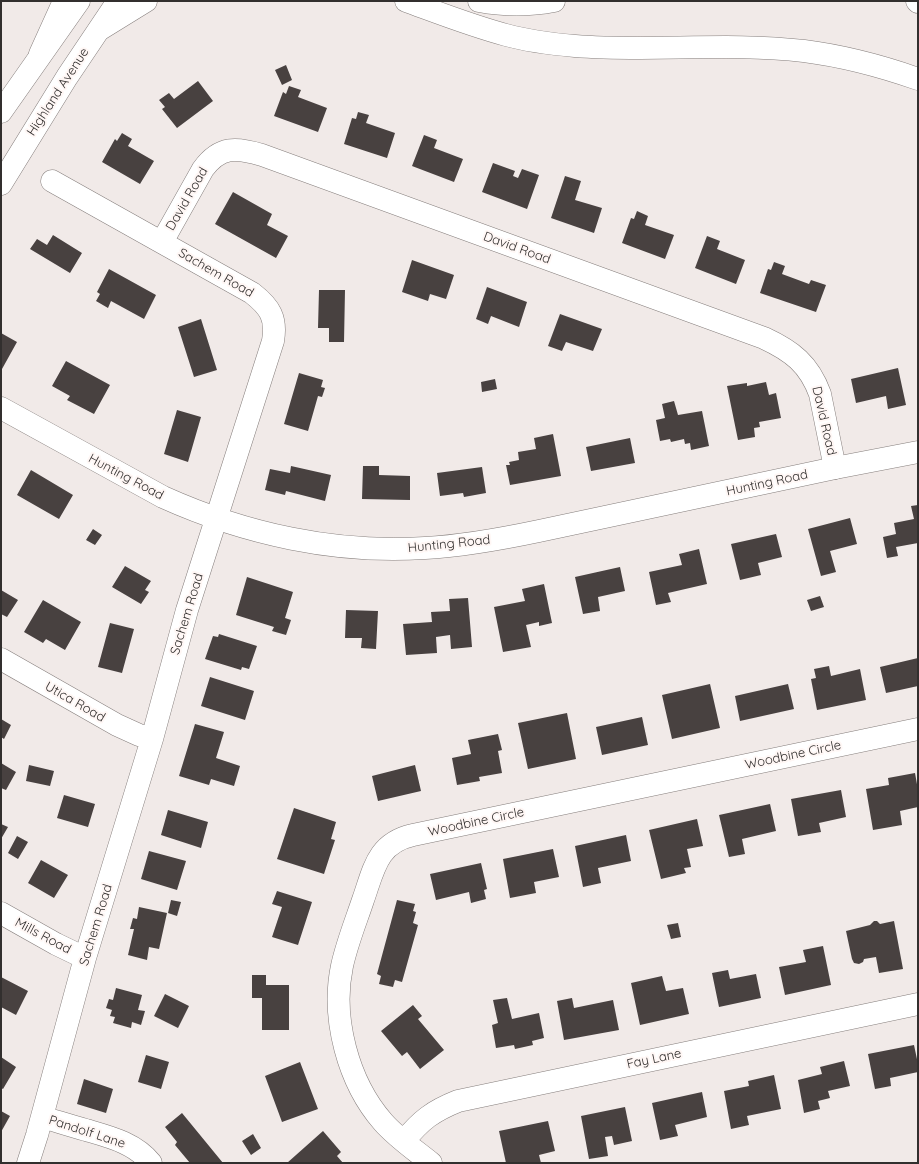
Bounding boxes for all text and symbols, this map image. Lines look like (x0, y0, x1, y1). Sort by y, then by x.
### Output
street label: Highland Avenue (24, 45, 92, 139)
street label: David Road (163, 165, 211, 233)
street label: David Road (481, 229, 553, 267)
street label: Sachem Road (176, 245, 256, 301)
street label: David Road (808, 385, 840, 457)
street label: Hunting Road (86, 451, 166, 503)
street label: Hunting Road (725, 467, 809, 499)
street label: Hunting Road (407, 532, 491, 556)
street label: Sachem Road (167, 571, 207, 657)
street label: Utica Road (42, 679, 108, 725)
street label: Woodbine Circle (743, 737, 843, 773)
street label: Woodbine Circle (426, 804, 526, 840)
street label: Sachem Road (76, 882, 116, 968)
street label: Mills Road (12, 915, 74, 957)
street label: Fay Lane (625, 1046, 683, 1072)
street label: Pandolf Lane (47, 1112, 127, 1152)

